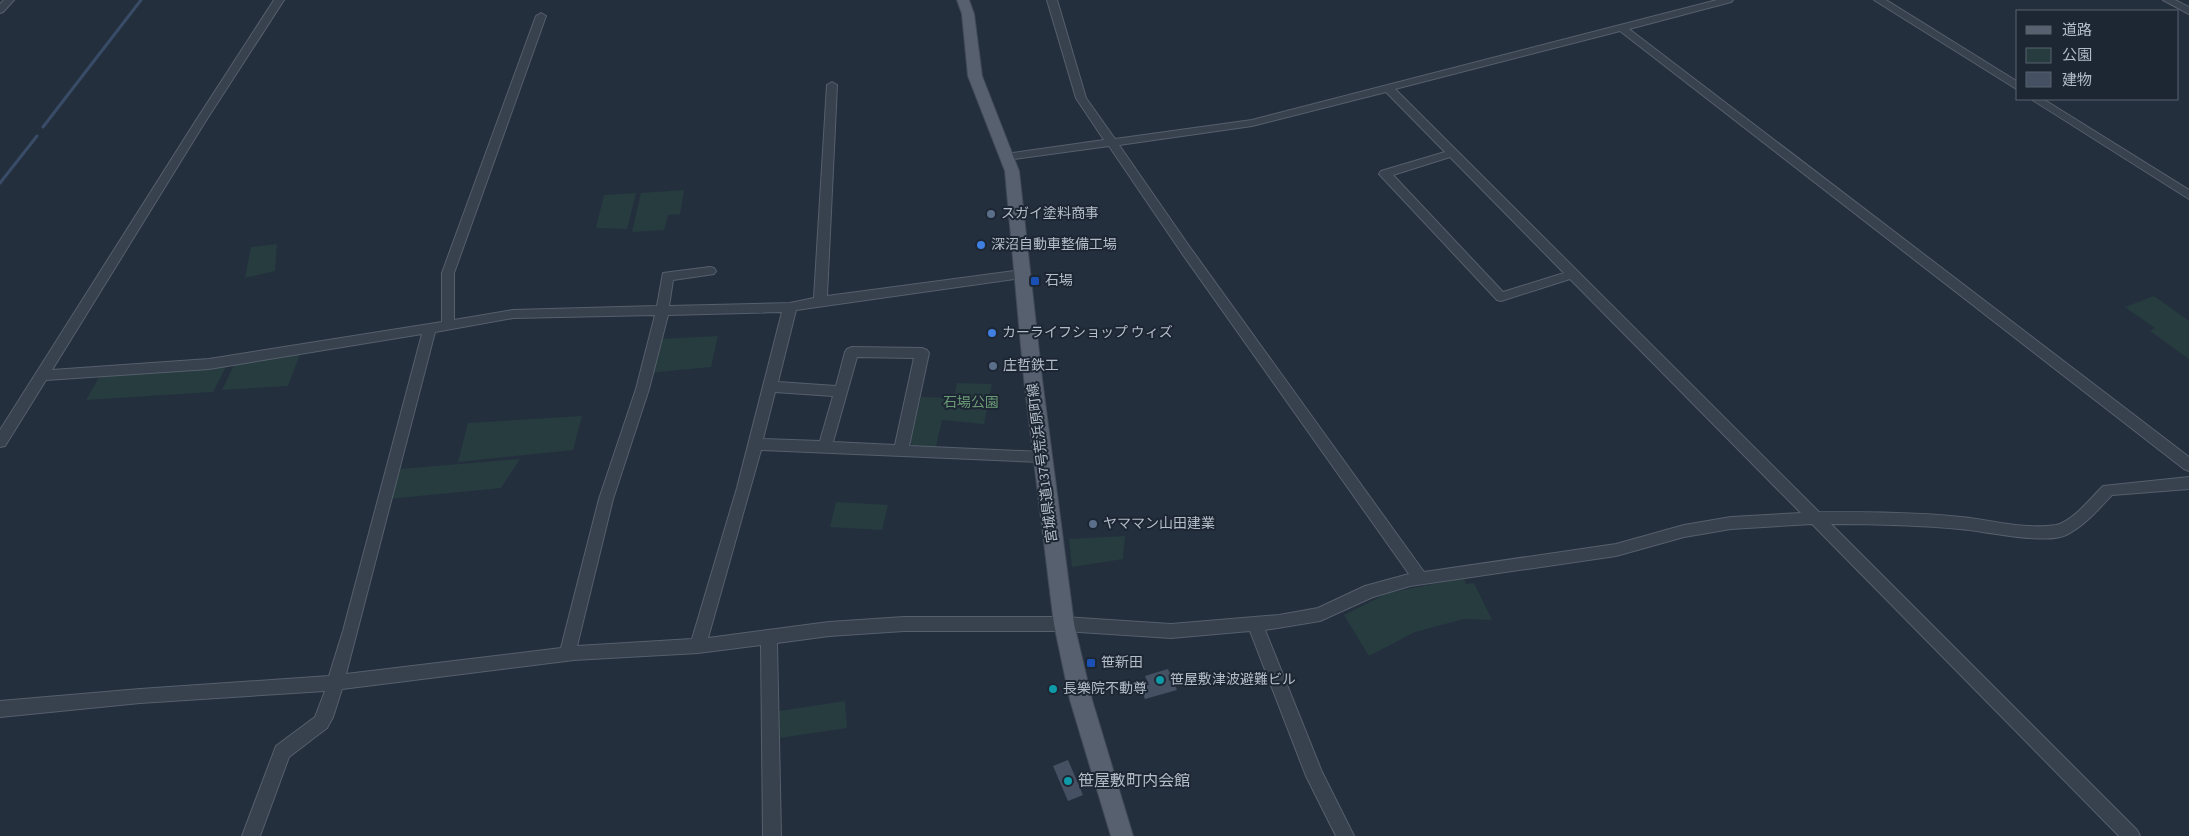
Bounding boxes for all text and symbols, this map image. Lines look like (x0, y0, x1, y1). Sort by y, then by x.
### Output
legend (2016, 10, 2179, 100)
text: 道路 (2062, 20, 2092, 41)
text: 公園 (2062, 45, 2092, 66)
text: 建物 (2062, 70, 2092, 91)
place label: スガイ塗料商事 (1001, 204, 1099, 224)
marker: スガイ塗料商事 (985, 208, 997, 220)
place label: 深沼自動車整備工場 (991, 235, 1117, 255)
marker: 深沼自動車整備工場 (975, 239, 987, 251)
place label: 石場 (1045, 271, 1073, 291)
marker: 石場 (1029, 275, 1041, 287)
place label: カーライフショップ ウィズ (1002, 323, 1173, 343)
marker: カーライフショップ ウィズ (986, 327, 998, 339)
place label: 庄哲鉄工 (1003, 356, 1059, 376)
marker: 庄哲鉄工 (987, 360, 999, 372)
street label: 宮城県道137号荒浜原町線 (1023, 382, 1063, 544)
park label: 石場公園 (943, 393, 999, 413)
place label: ヤママン山田建業 (1103, 514, 1215, 534)
marker: ヤママン山田建業 (1087, 518, 1099, 530)
place label: 笹新田 (1101, 653, 1143, 673)
marker: 笹新田 (1085, 657, 1097, 669)
place label: 笹屋敷津波避難ビル (1170, 670, 1296, 690)
marker: 笹屋敷津波避難ビル (1154, 674, 1166, 686)
place label: 長樂院不動尊 (1063, 679, 1147, 699)
marker: 長樂院不動尊 (1047, 683, 1059, 695)
place label: 笹屋敷町内会館 (1078, 770, 1190, 792)
marker: 笹屋敷町内会館 (1062, 775, 1074, 787)

